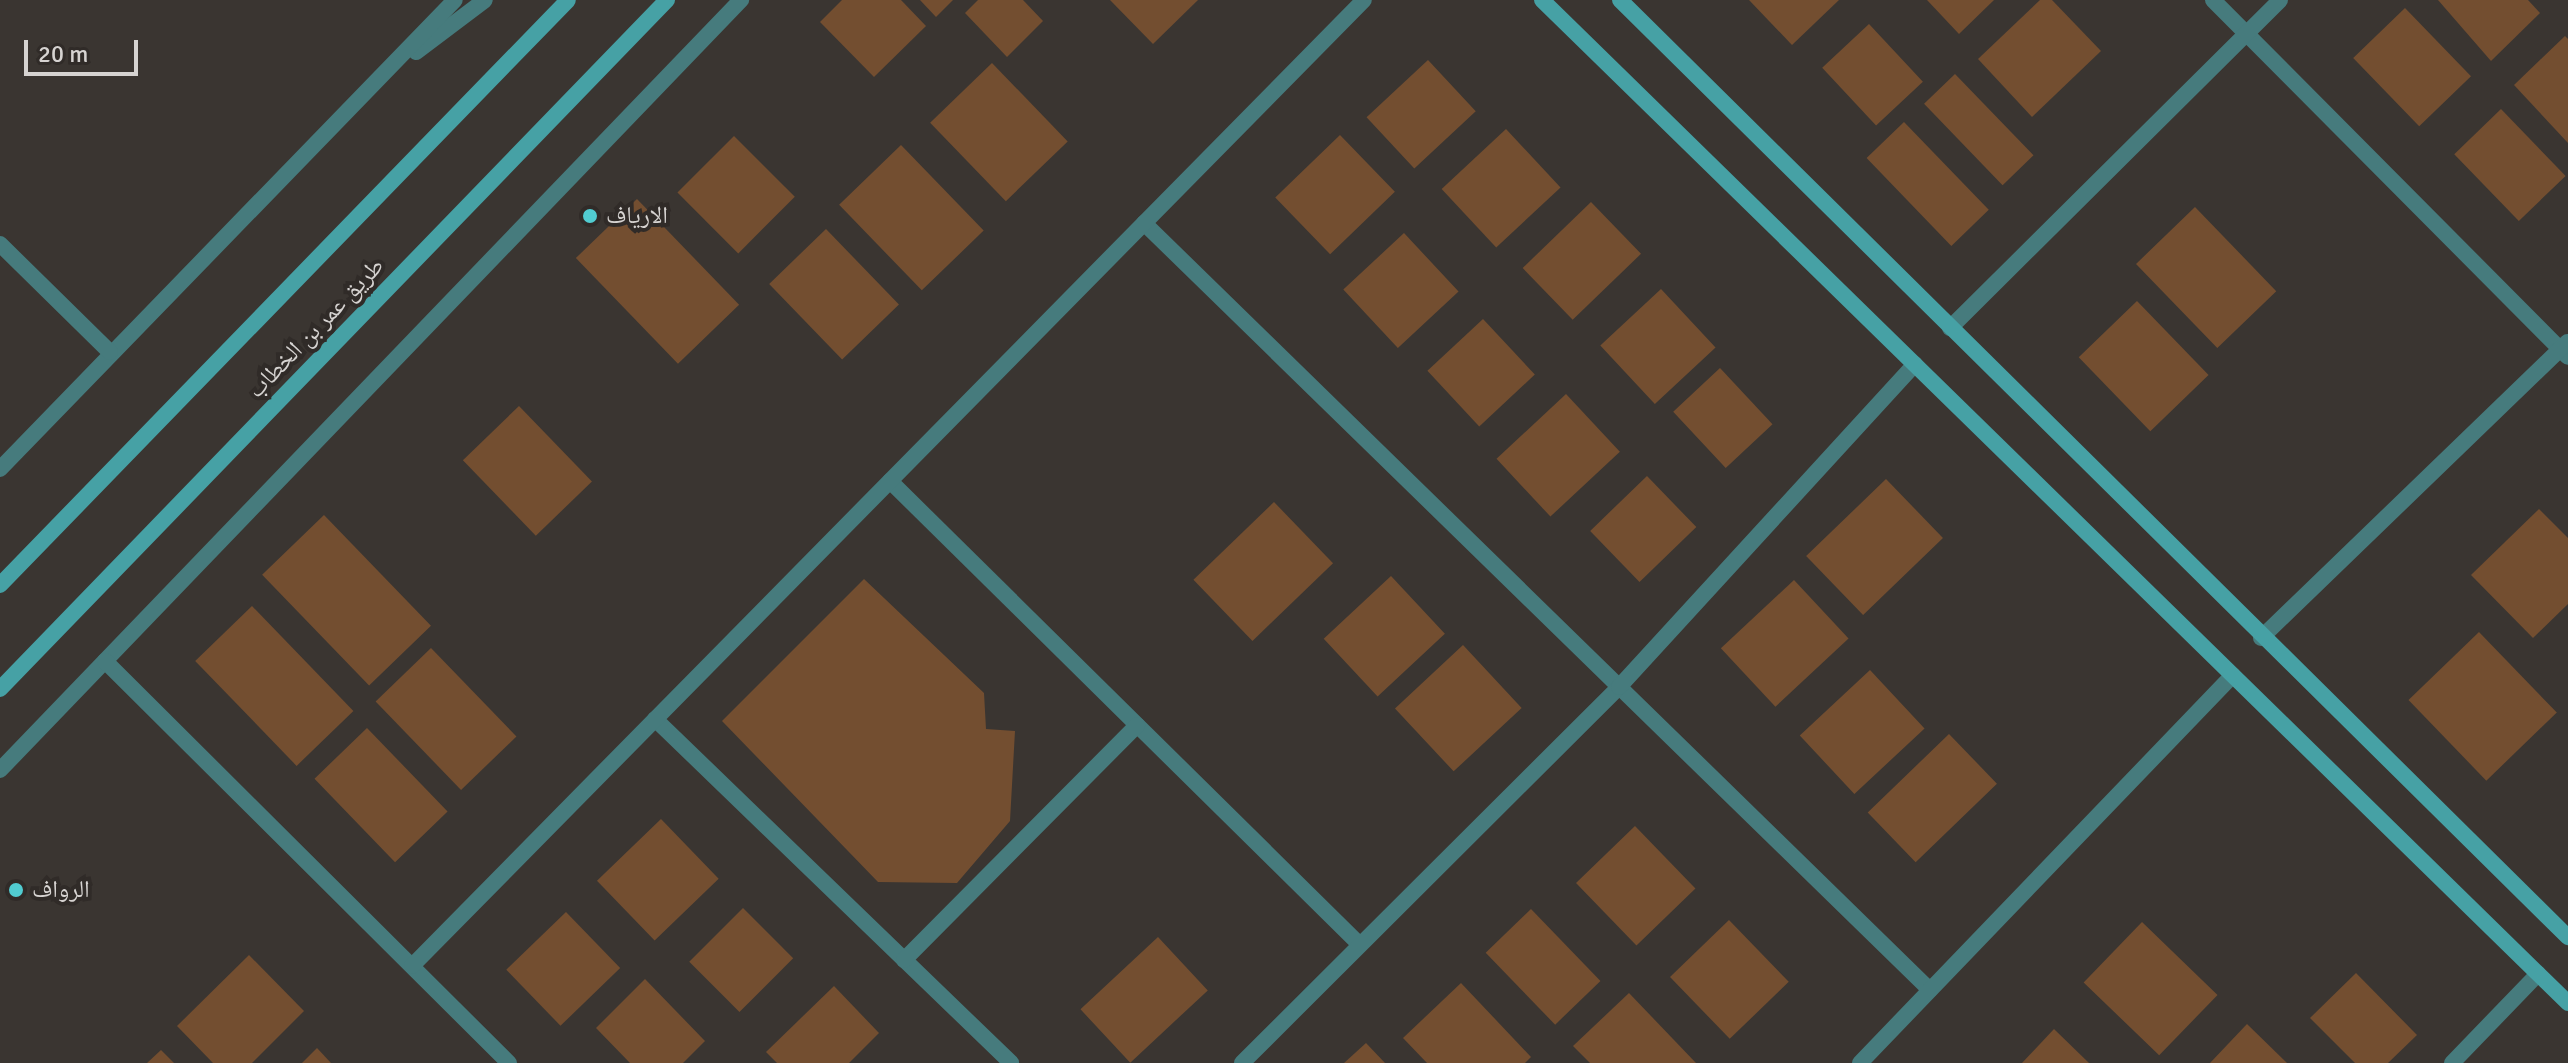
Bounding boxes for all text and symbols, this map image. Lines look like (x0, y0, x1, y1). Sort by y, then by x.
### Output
scale bar (28, 24, 142, 74)
text: 20 m (38, 39, 88, 69)
place label: الارياف (606, 202, 668, 230)
marker: الارياف (581, 207, 599, 225)
street label: طريق عمر بن الخطاب (242, 252, 390, 404)
place label: الرواف (32, 876, 90, 904)
marker: الرواف (7, 881, 25, 899)

